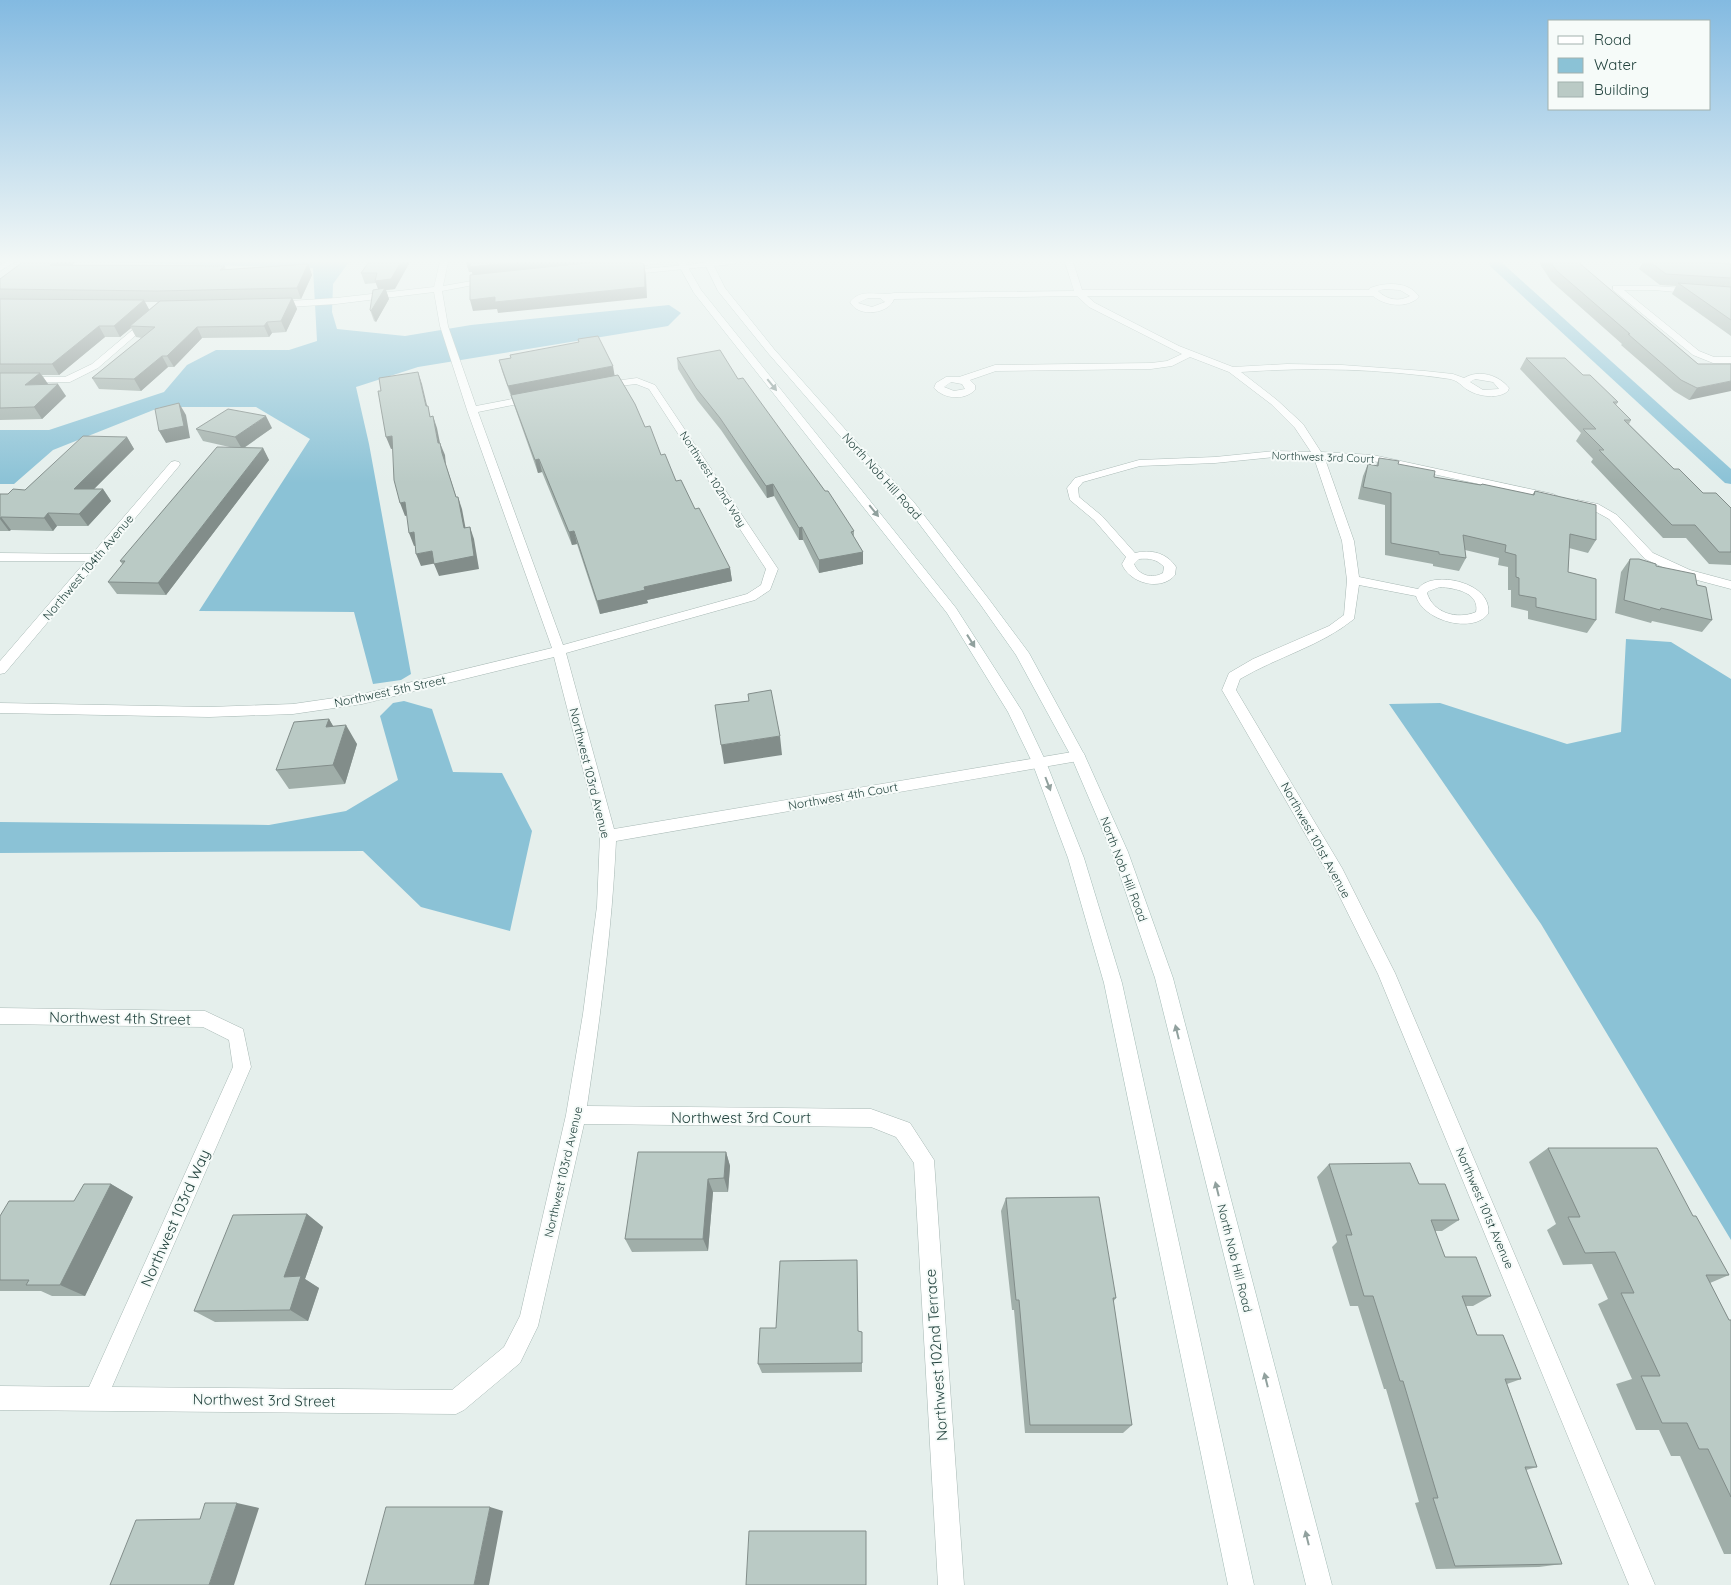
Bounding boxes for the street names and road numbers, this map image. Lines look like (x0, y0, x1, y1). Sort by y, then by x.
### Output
street label: Northwest 102nd Way (677, 428, 749, 530)
street label: North Nob Hill Road (839, 430, 925, 522)
street label: Northwest 3rd Court (1271, 448, 1375, 466)
street label: Northwest 104th Avenue (39, 511, 137, 623)
street label: Northwest 5th Street (333, 672, 447, 710)
street label: Northwest 103rd Avenue (567, 706, 614, 840)
street label: Northwest 4th Court (787, 779, 899, 813)
street label: Northwest 101st Avenue (1278, 779, 1354, 901)
street label: North Nob Hill Road (1097, 814, 1151, 924)
street label: Northwest 4th Street (49, 1007, 191, 1029)
street label: Northwest 103rd Avenue (541, 1105, 585, 1239)
street label: Northwest 3rd Court (671, 1108, 811, 1127)
street label: Northwest 101st Avenue (1453, 1145, 1517, 1271)
street label: Northwest 103rd Way (136, 1146, 214, 1290)
street label: North Nob Hill Road (1214, 1202, 1256, 1314)
street label: Northwest 102nd Terrace (921, 1268, 951, 1442)
street label: Northwest 3rd Street (192, 1389, 336, 1411)

